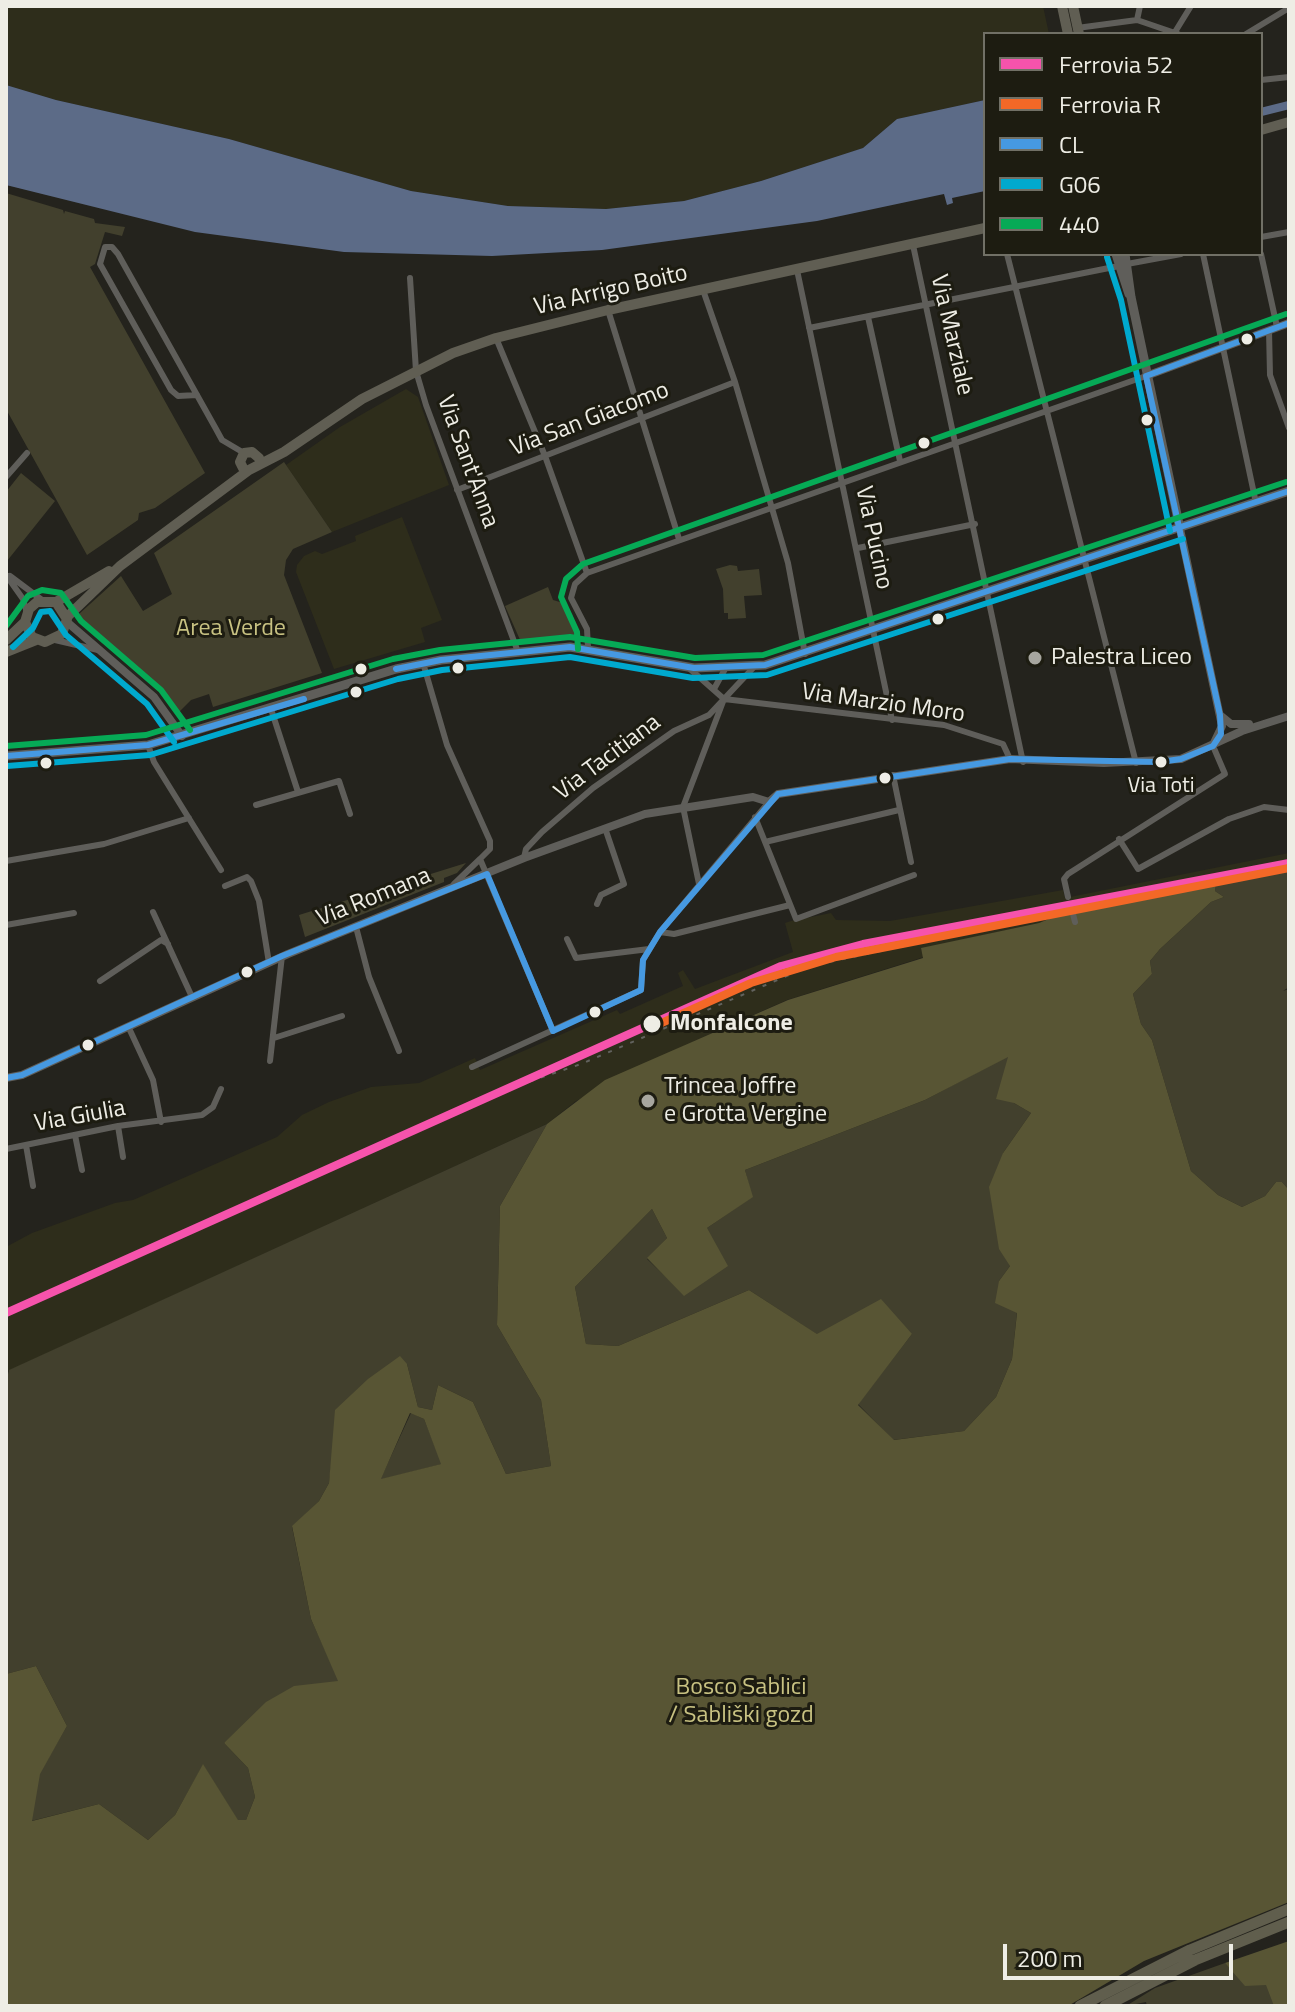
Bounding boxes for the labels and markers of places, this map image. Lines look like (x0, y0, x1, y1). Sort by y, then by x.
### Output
unlabelled marker (1239, 331, 1255, 347)
unlabelled marker (1139, 412, 1155, 428)
unlabelled marker (916, 435, 932, 451)
unlabelled marker (930, 611, 946, 627)
place label: Palestra Liceo (1051, 644, 1192, 672)
marker: Palestra Liceo (1026, 649, 1044, 667)
unlabelled marker (450, 660, 466, 676)
unlabelled marker (353, 661, 369, 677)
unlabelled marker (348, 684, 364, 700)
marker: Via Toti (1153, 754, 1169, 770)
unlabelled marker (38, 755, 54, 771)
unlabelled marker (877, 770, 893, 786)
place label: Via Toti (1127, 774, 1195, 800)
unlabelled marker (239, 964, 255, 980)
unlabelled marker (587, 1004, 603, 1020)
place label: Monfalcone (670, 1010, 793, 1038)
marker: Monfalcone (641, 1013, 663, 1035)
unlabelled marker (80, 1037, 96, 1053)
place label: Trincea Joffre e Grotta Vergine (664, 1073, 827, 1129)
marker: Trincea Joffre e Grotta Vergine (639, 1092, 657, 1110)

